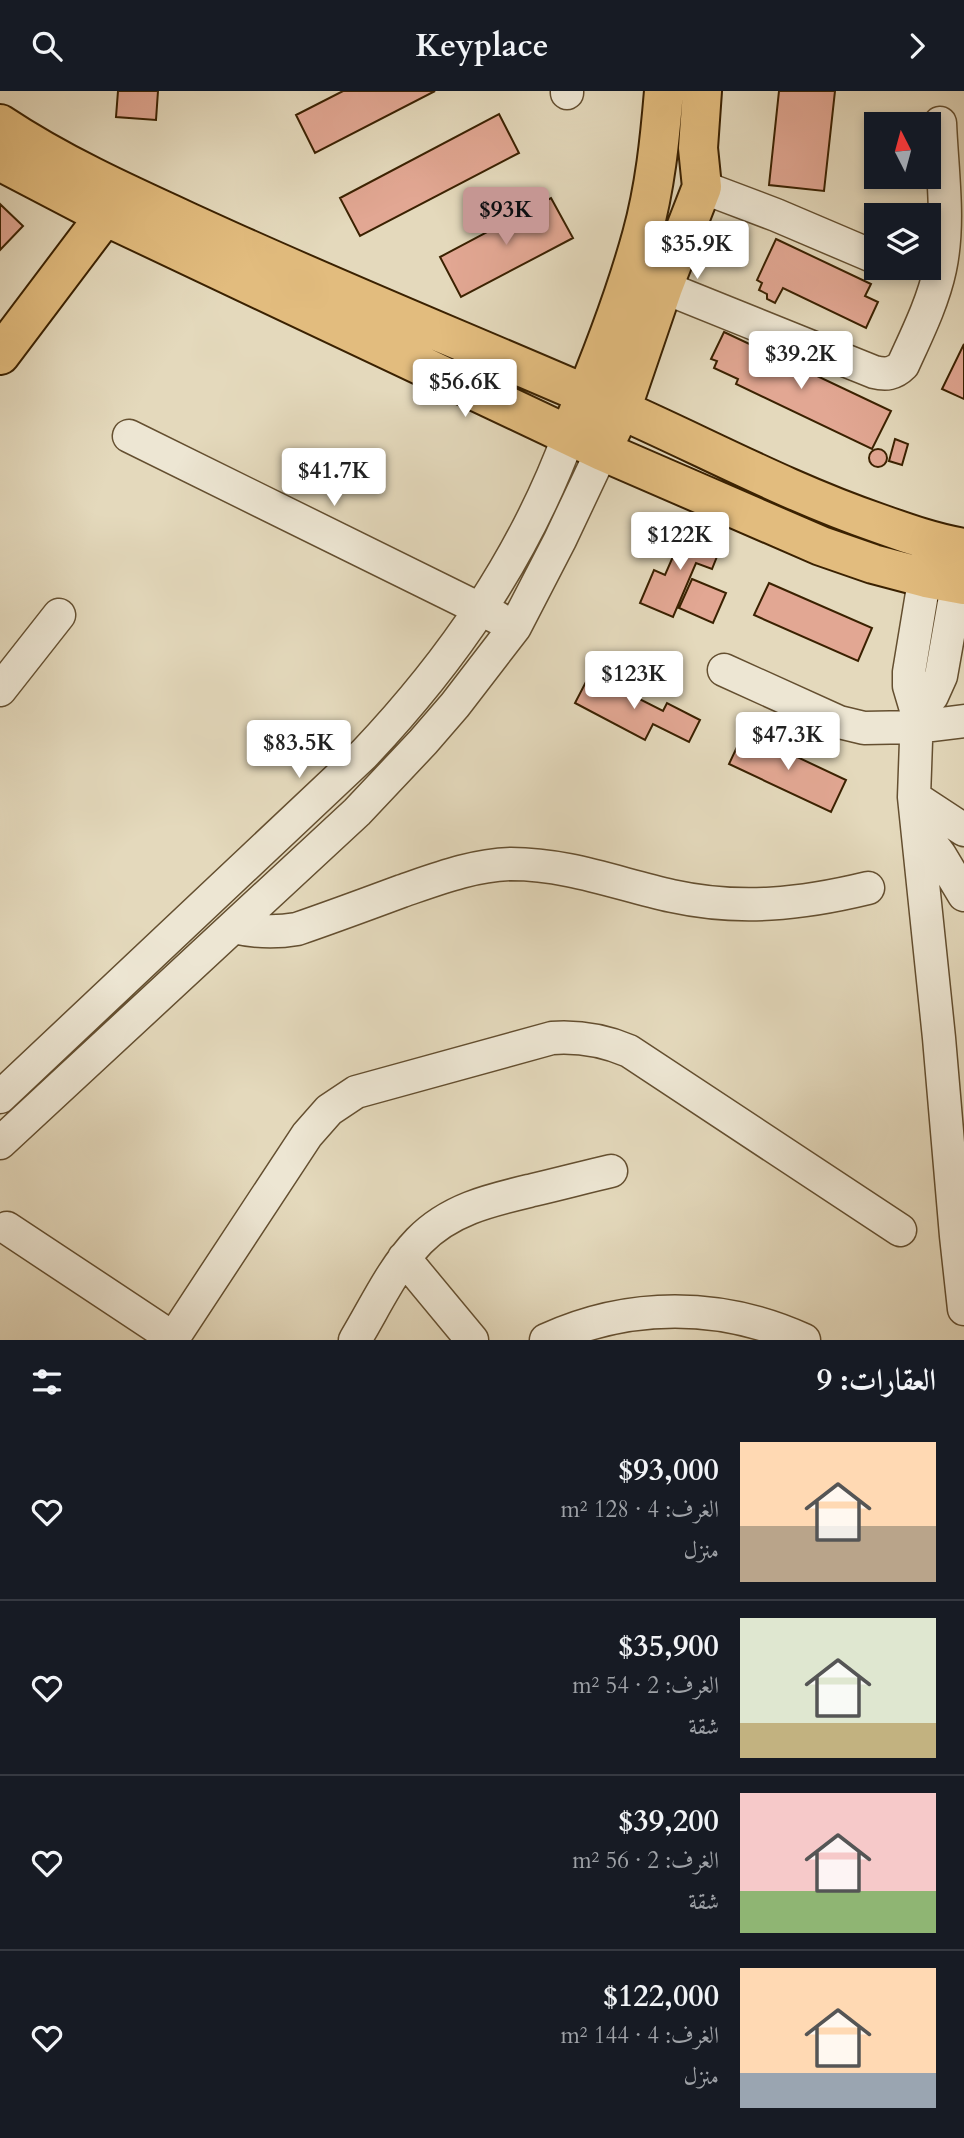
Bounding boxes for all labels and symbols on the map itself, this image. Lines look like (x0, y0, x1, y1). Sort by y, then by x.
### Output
north arrow (864, 112, 942, 189)
pin: $93K (465, 187, 547, 247)
pin: $35.9K (640, 221, 754, 281)
pin: $39.2K (744, 331, 858, 391)
pin: $56.6K (408, 359, 522, 419)
pin: $41.7K (277, 449, 391, 508)
pin: $122K (631, 512, 729, 572)
pin: $123K (585, 651, 683, 711)
pin: $47.3K (731, 713, 845, 772)
pin: $83.5K (242, 721, 356, 780)

